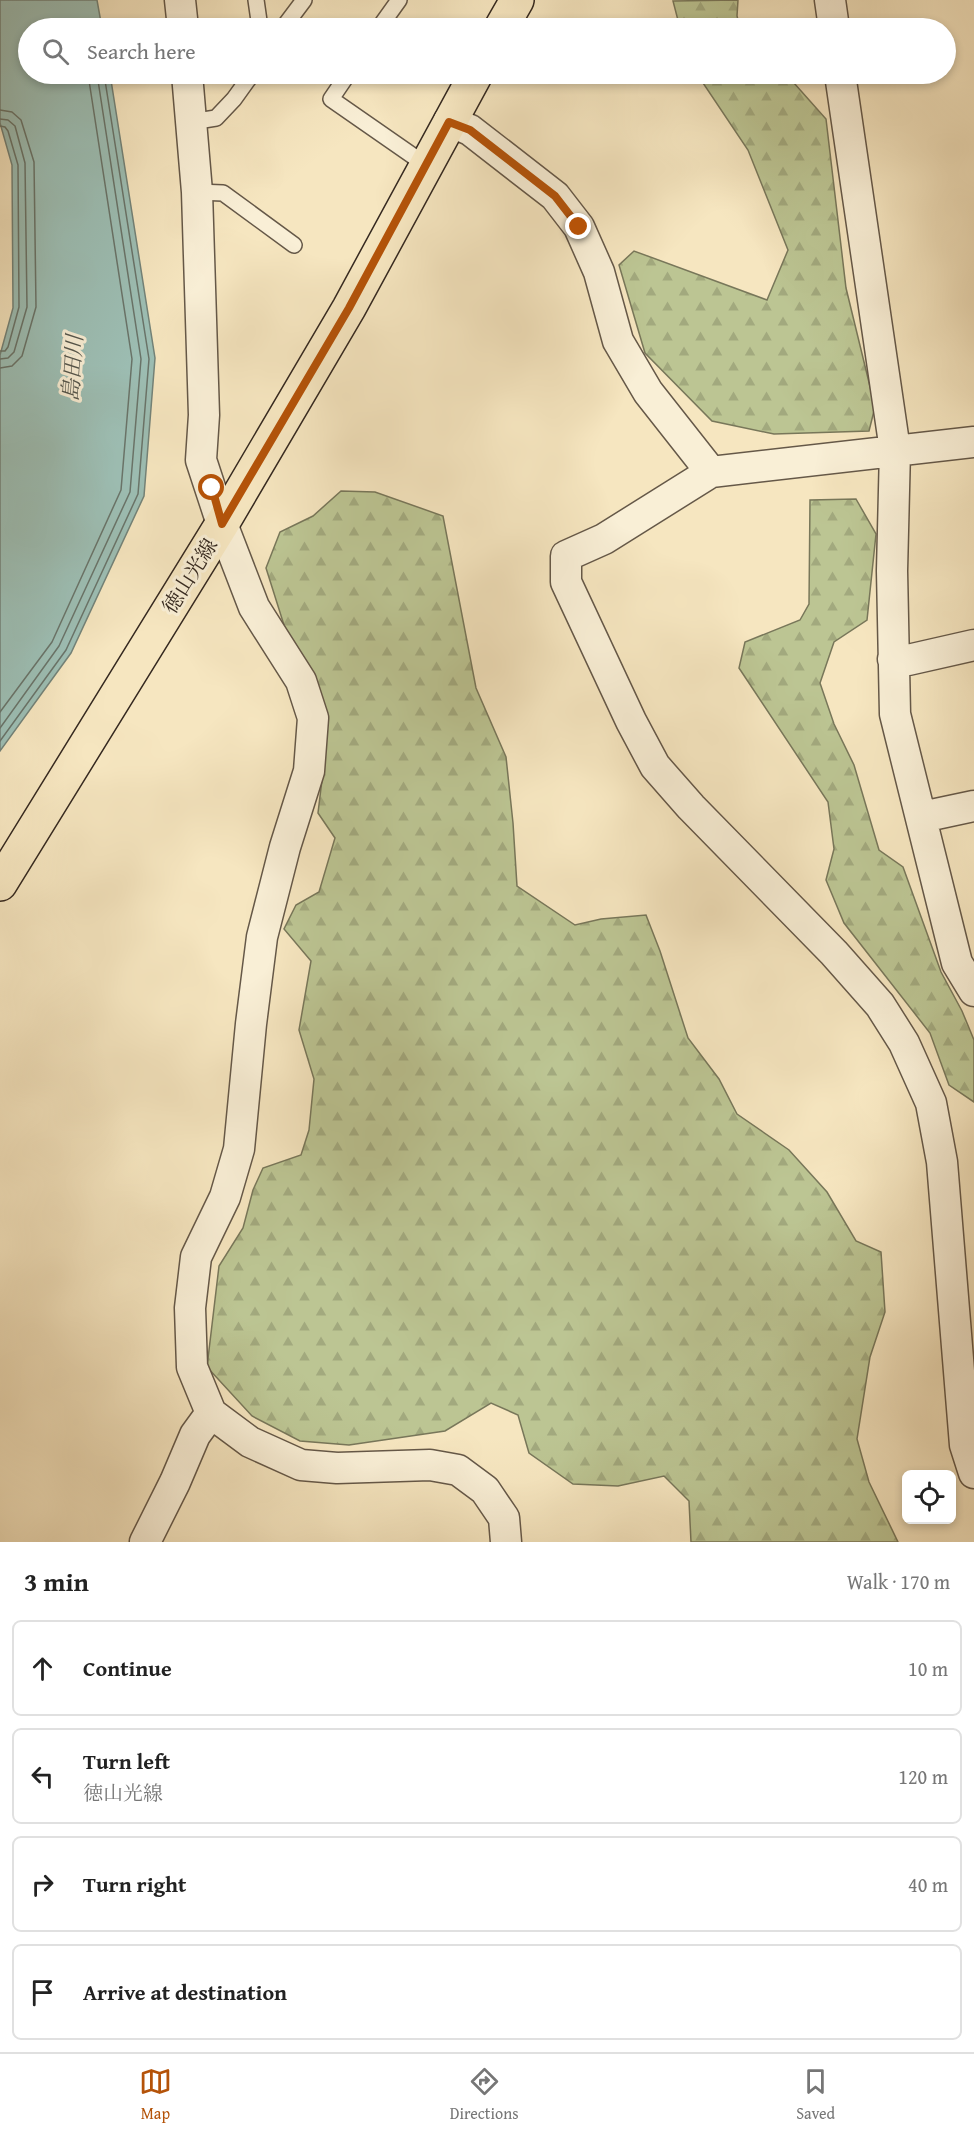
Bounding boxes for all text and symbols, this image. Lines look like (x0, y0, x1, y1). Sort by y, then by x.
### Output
search box (18, 18, 956, 84)
icon: search (39, 35, 72, 68)
text: Search here (87, 35, 196, 67)
route end (565, 213, 591, 239)
water label: 島田川 (54, 332, 90, 402)
route start (198, 474, 224, 500)
street label: 徳山光線 (154, 532, 225, 620)
map controls (902, 1470, 956, 1524)
button: locate (902, 1470, 956, 1524)
text: 3 min (24, 1562, 89, 1601)
text: Walk · 170 m (847, 1567, 950, 1596)
icon: ahead (26, 1652, 59, 1685)
text: Continue (83, 1652, 172, 1684)
text: 10 m (908, 1654, 948, 1683)
text: Turn left (83, 1745, 170, 1777)
icon: left (26, 1760, 59, 1793)
text: 120 m (898, 1762, 948, 1791)
text: 徳山光線 (83, 1778, 163, 1807)
icon: right (26, 1868, 59, 1901)
text: Turn right (83, 1868, 186, 1900)
text: 40 m (908, 1870, 948, 1899)
icon: arrive (26, 1976, 59, 2009)
text: Arrive at destination (83, 1976, 287, 2008)
tab: Map (139, 2065, 172, 2125)
tab: Directions (450, 2065, 519, 2125)
tab: Saved (796, 2065, 835, 2125)

